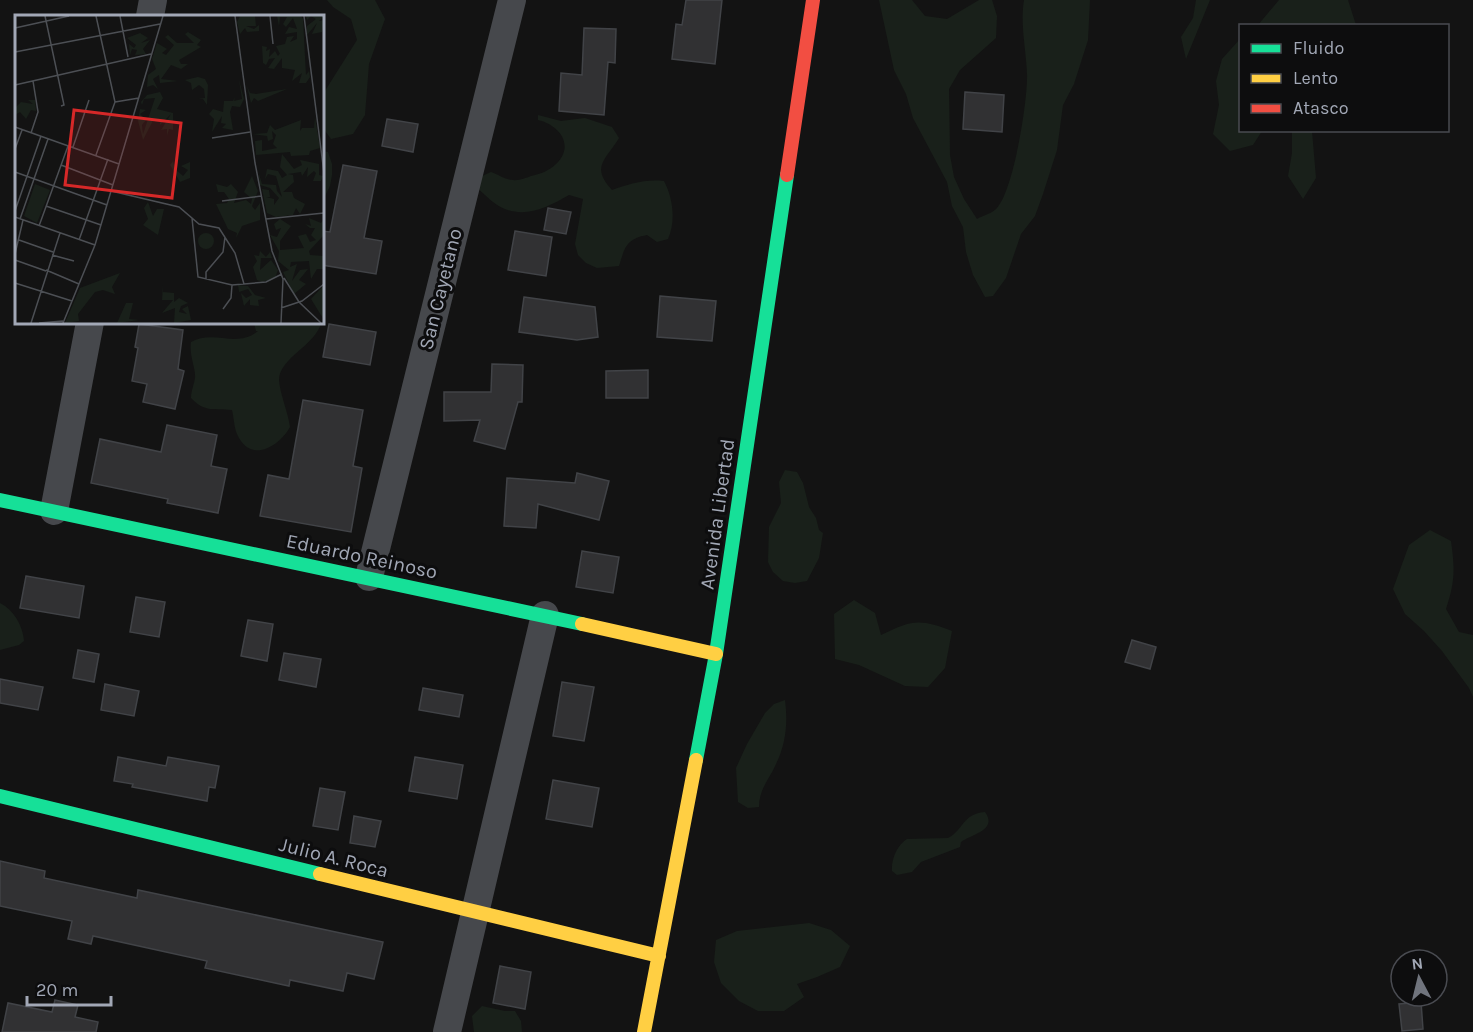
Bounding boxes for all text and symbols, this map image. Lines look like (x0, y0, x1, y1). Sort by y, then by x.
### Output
inset map (15, 15, 324, 324)
legend (1239, 24, 1449, 132)
text: Fluido (1293, 37, 1344, 59)
text: Lento (1293, 67, 1338, 89)
text: Atasco (1293, 97, 1349, 119)
street label: San Cayetano (414, 226, 467, 352)
street label: Avenida Libertad (696, 437, 739, 591)
street label: Eduardo Reinoso (284, 529, 440, 584)
street label: Julio A. Roca (277, 833, 391, 882)
north arrow (1389, 948, 1449, 1008)
text: N (1410, 953, 1424, 974)
scale bar (27, 969, 111, 1007)
text: 20 m (36, 979, 78, 1001)

